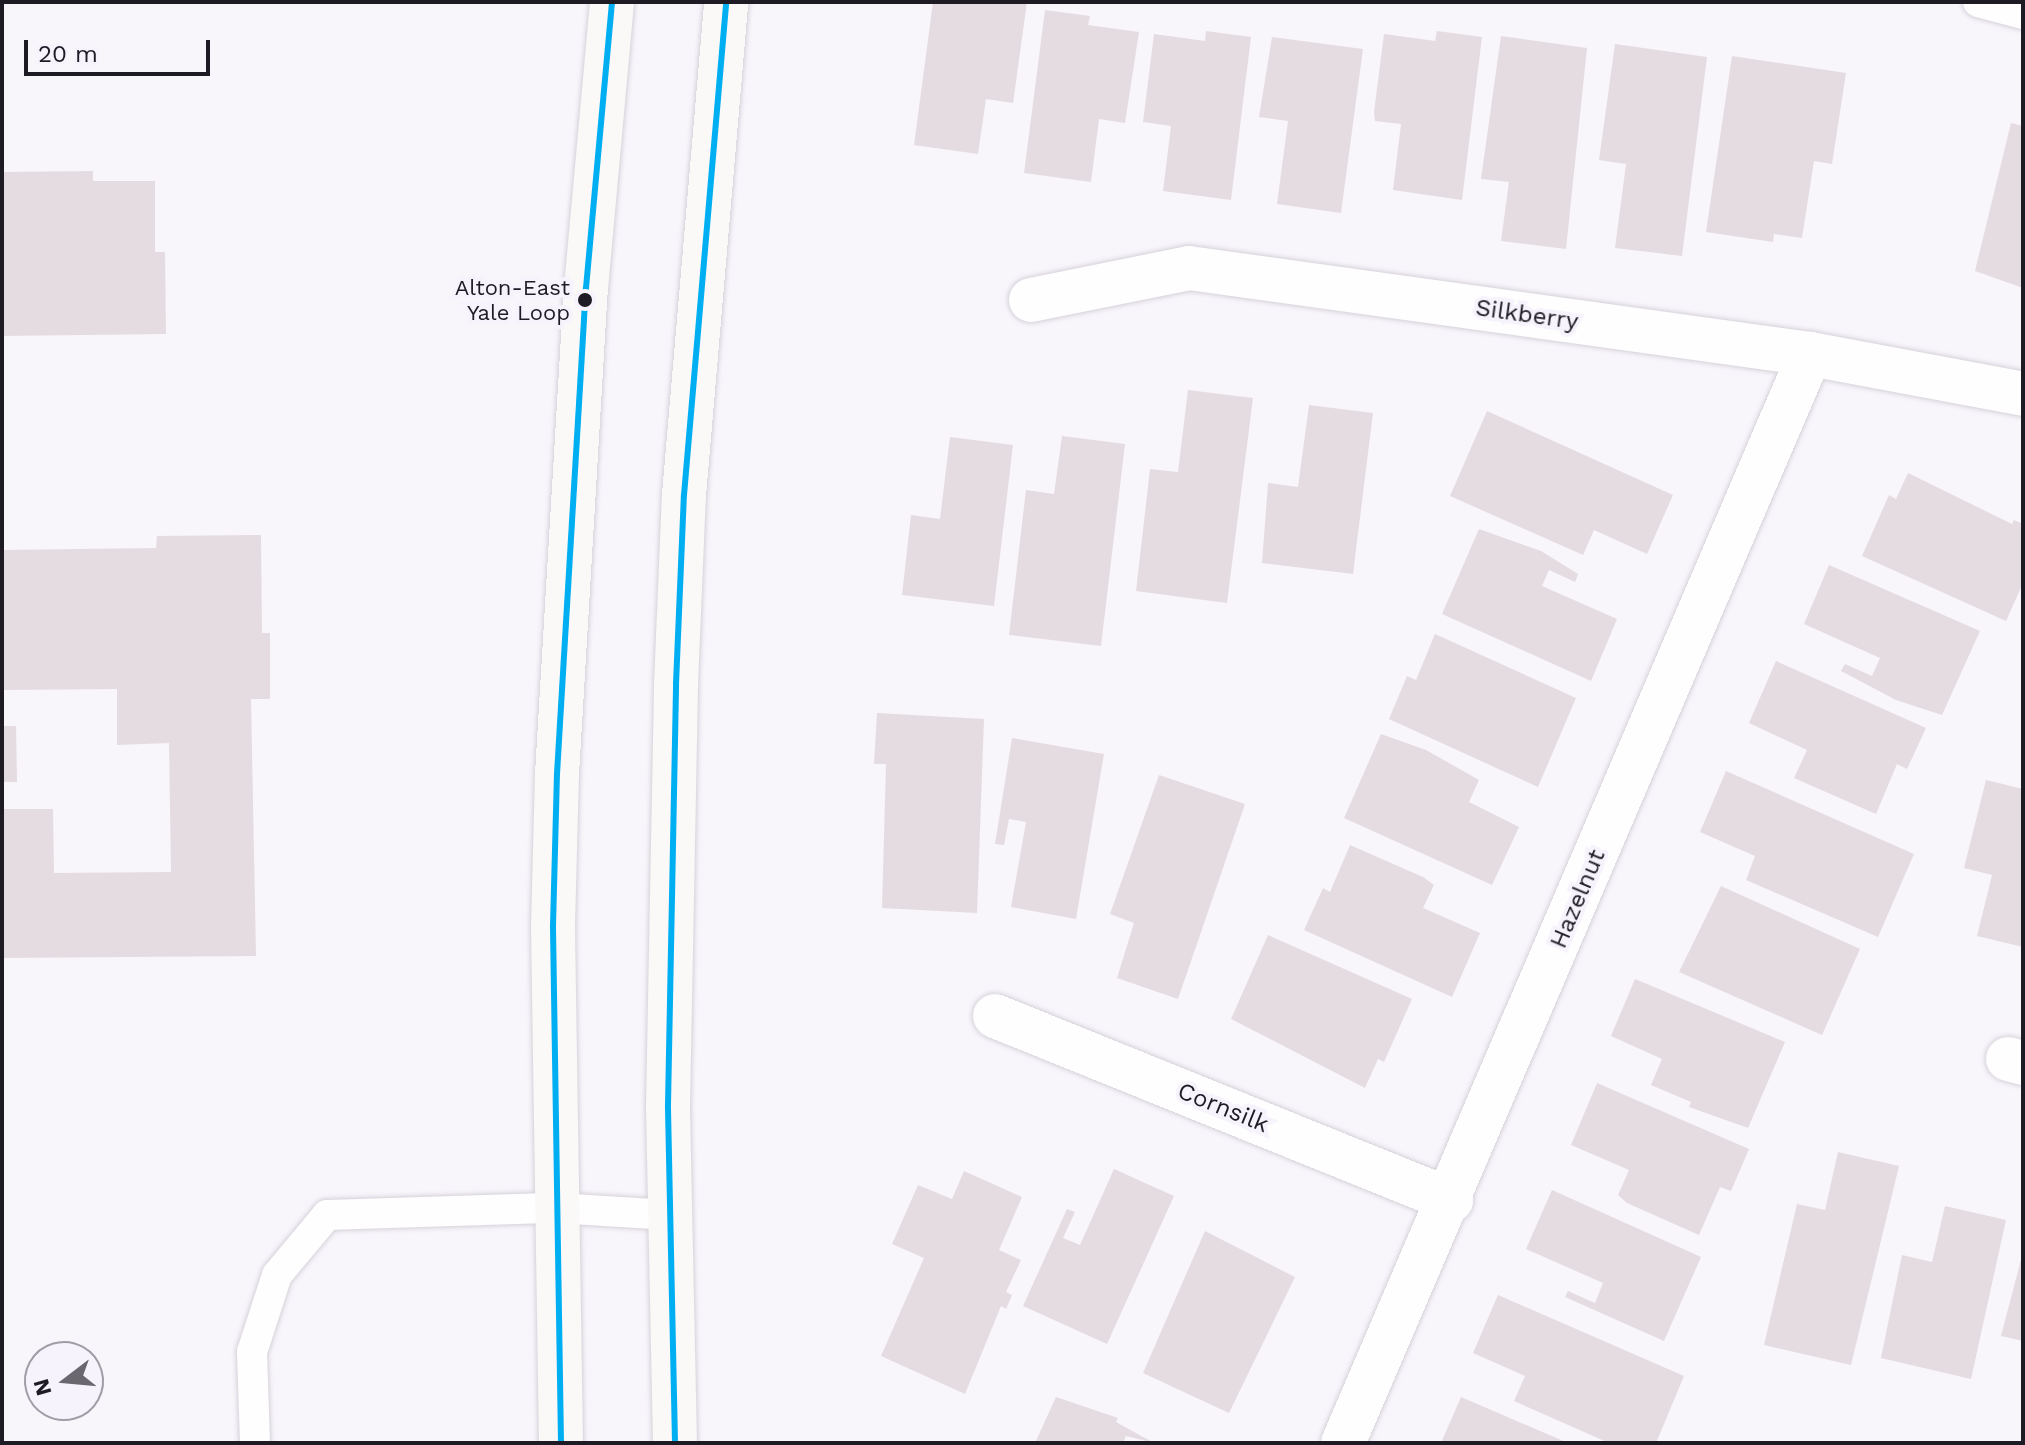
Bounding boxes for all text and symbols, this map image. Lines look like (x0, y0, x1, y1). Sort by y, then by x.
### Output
scale bar (28, 24, 214, 74)
text: 20 m (38, 40, 98, 68)
place label: Alton-East Yale Loop (455, 274, 570, 326)
marker: Alton-East Yale Loop (577, 292, 593, 308)
street label: Silkberry (1474, 294, 1580, 336)
street label: Hazelnut (1544, 845, 1612, 953)
street label: Cornsilk (1173, 1077, 1273, 1139)
north arrow (24, 1341, 104, 1421)
text: N (28, 1376, 57, 1398)

